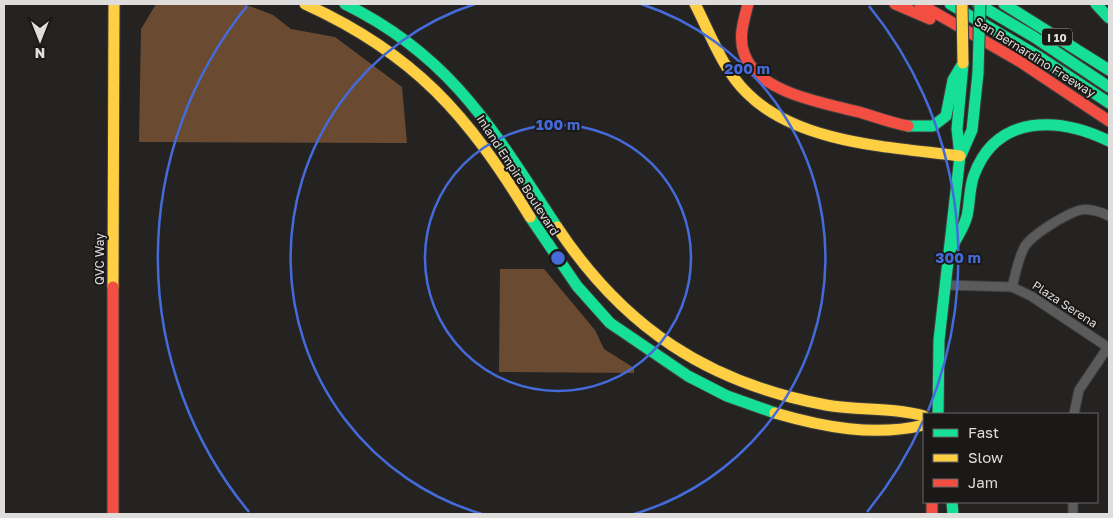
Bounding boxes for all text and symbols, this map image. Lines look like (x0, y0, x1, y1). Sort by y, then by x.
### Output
street label: San Bernardino Freeway (972, 14, 1098, 101)
north arrow (15, 15, 65, 65)
road number: I 10 (1042, 28, 1072, 46)
text: N (35, 45, 45, 62)
text: 200 m (724, 59, 770, 77)
street label: Inland Empire Boulevard (473, 112, 563, 238)
text: 100 m (536, 115, 580, 133)
street label: QVC Way (92, 233, 107, 285)
text: 300 m (935, 248, 981, 266)
centre of rings (549, 249, 567, 267)
street label: Plaza Serena (1030, 277, 1100, 331)
legend (923, 413, 1098, 503)
text: Fast (968, 423, 999, 441)
text: Slow (968, 448, 1003, 466)
text: Jam (968, 473, 998, 491)

